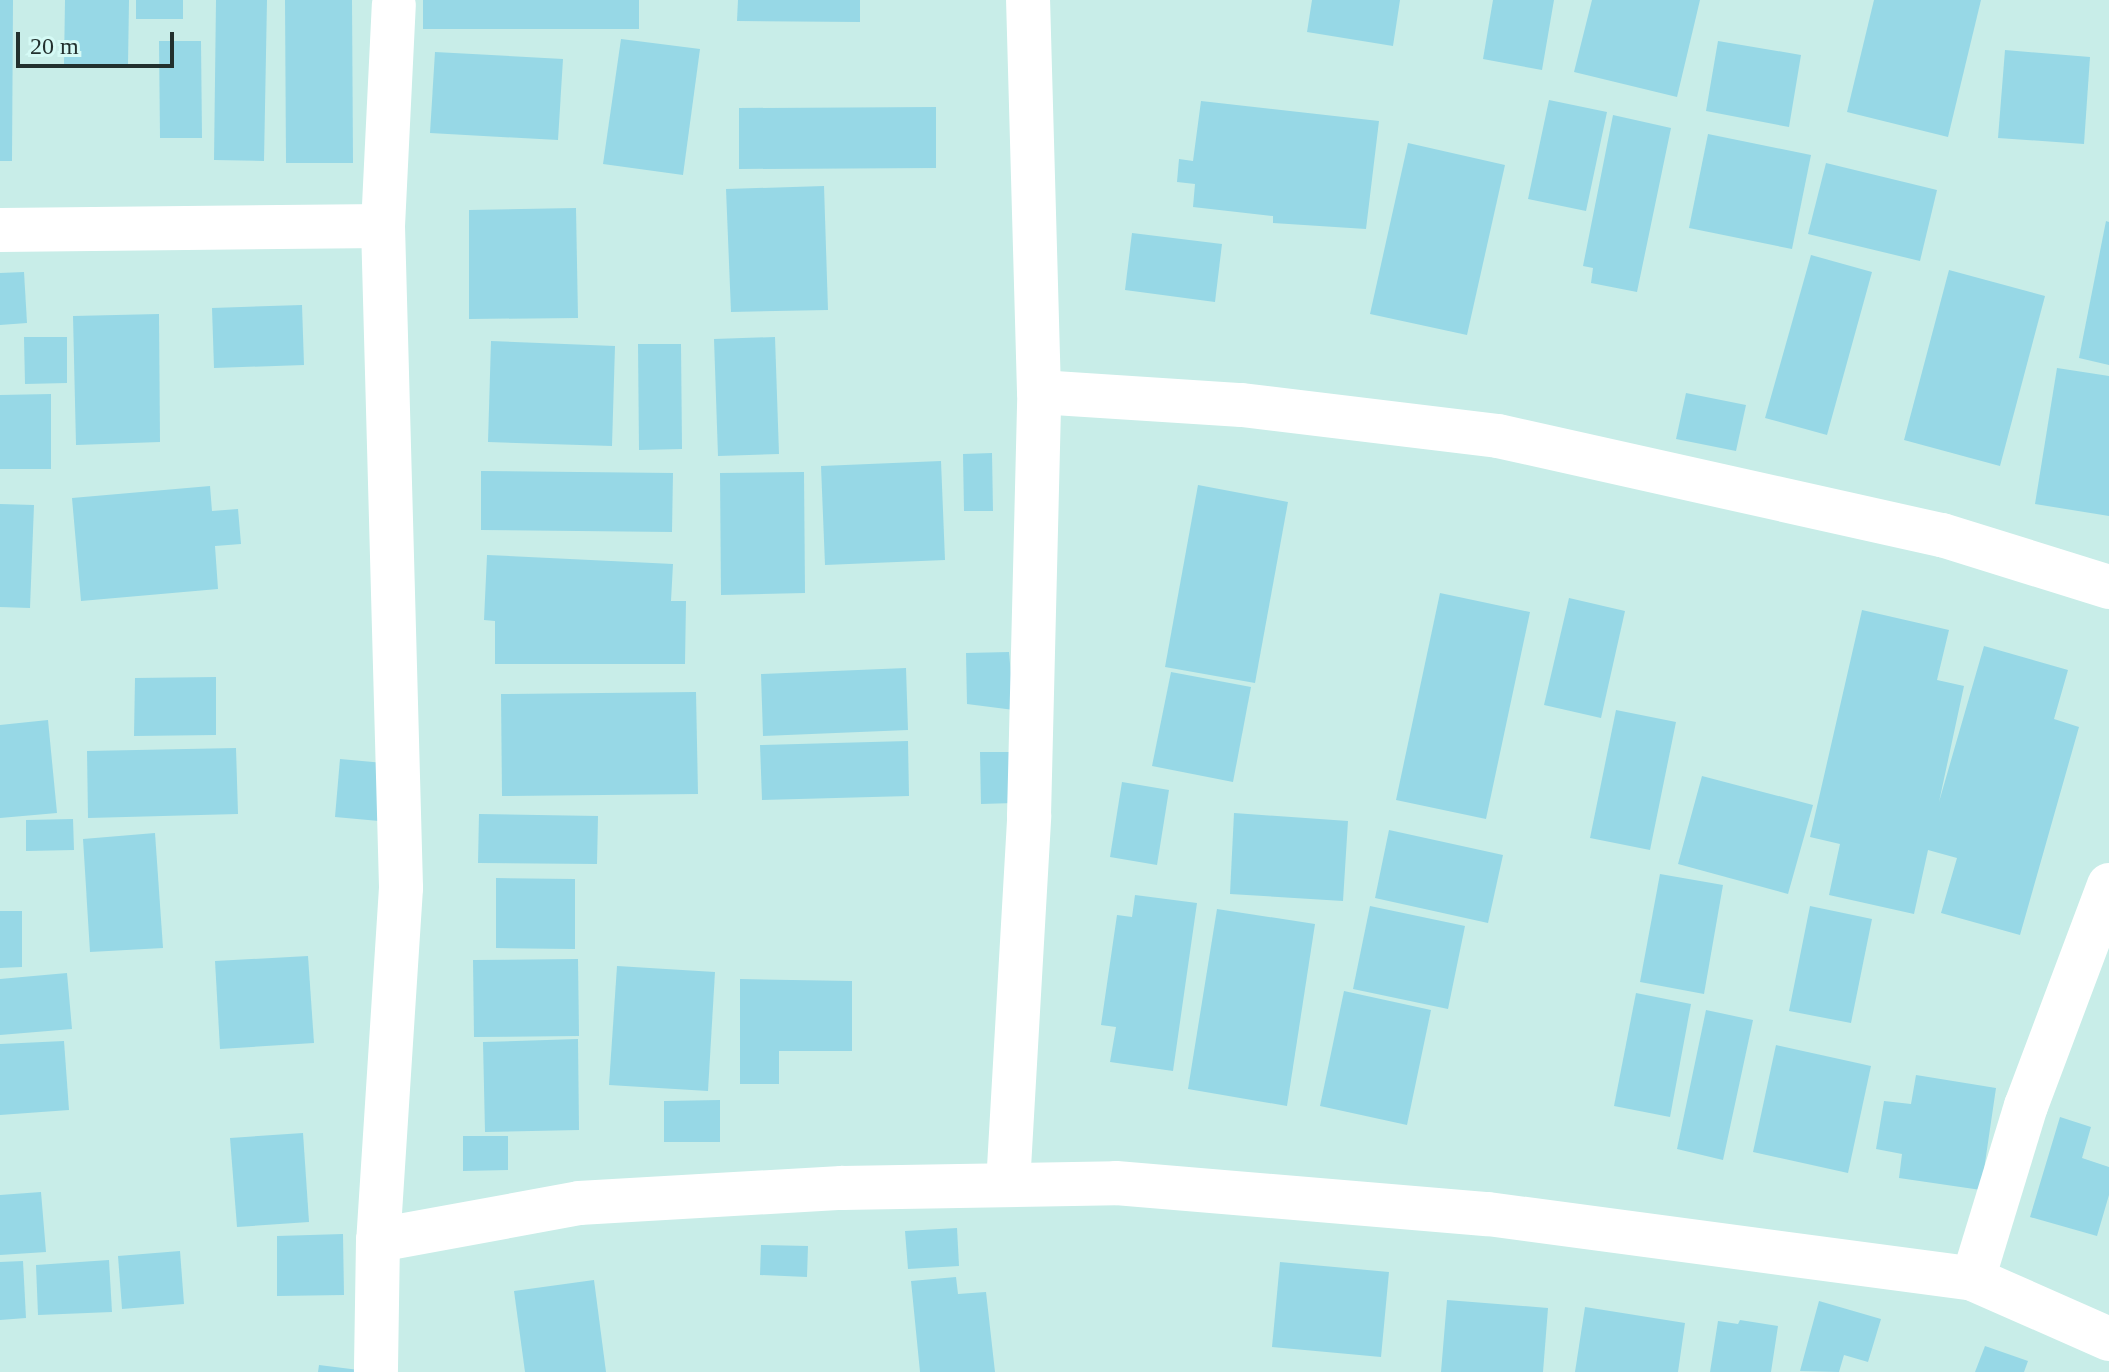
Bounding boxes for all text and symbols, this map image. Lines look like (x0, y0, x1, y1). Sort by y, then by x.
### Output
scale bar (20, 16, 178, 66)
text: 20 m (30, 33, 79, 59)

